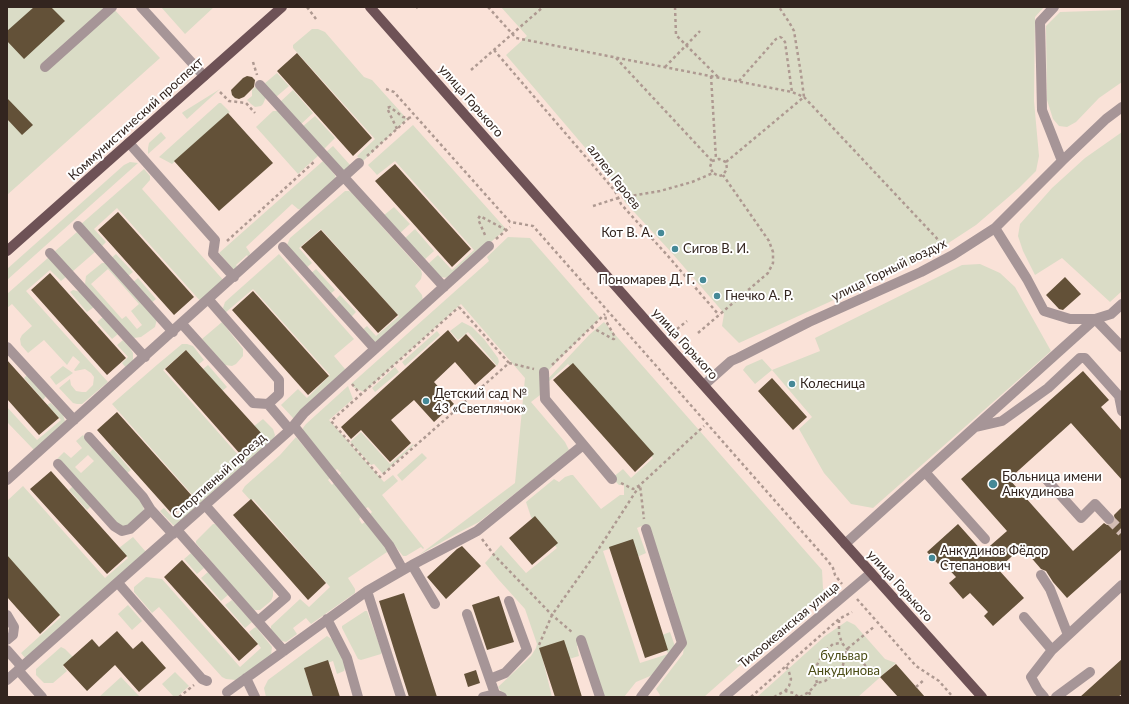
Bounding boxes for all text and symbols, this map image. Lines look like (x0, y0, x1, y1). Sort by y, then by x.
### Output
street label: Коммунистический проспект (65, 54, 207, 184)
street label: улица Горького (435, 62, 507, 140)
street label: аллея Героев (584, 142, 644, 212)
place label: Кот В. А. (601, 225, 653, 241)
marker: Кот В. А. (656, 228, 666, 238)
street label: улица Горный воздух (829, 235, 949, 305)
place label: Сигов В. И. (683, 241, 749, 257)
marker: Сигов В. И. (670, 244, 680, 254)
place label: Пономарев Д. Г. (599, 272, 695, 288)
marker: Пономарев Д. Г. (698, 275, 708, 285)
place label: Гнечко А. Р. (725, 288, 793, 304)
marker: Гнечко А. Р. (712, 291, 722, 301)
street label: улица Горького (649, 305, 721, 383)
place label: Колесница (800, 376, 865, 392)
marker: Колесница (787, 379, 797, 389)
place label: Детский сад № 43 «Светлячок» (434, 386, 527, 417)
marker: Детский сад № 43 «Светлячок» (421, 396, 431, 406)
street label: Спортивный проезд (169, 430, 269, 522)
place label: Больница имени Анкудинова (1002, 469, 1102, 500)
marker: Больница имени Анкудинова (987, 478, 999, 490)
place label: Анкудинов Фёдор Степанович (940, 543, 1048, 574)
street label: улица Горького (864, 547, 936, 625)
marker: Анкудинов Фёдор Степанович (927, 553, 937, 563)
street label: Тихоокеанская улица (736, 578, 842, 672)
park label: бульвар Анкудинова (808, 648, 880, 679)

